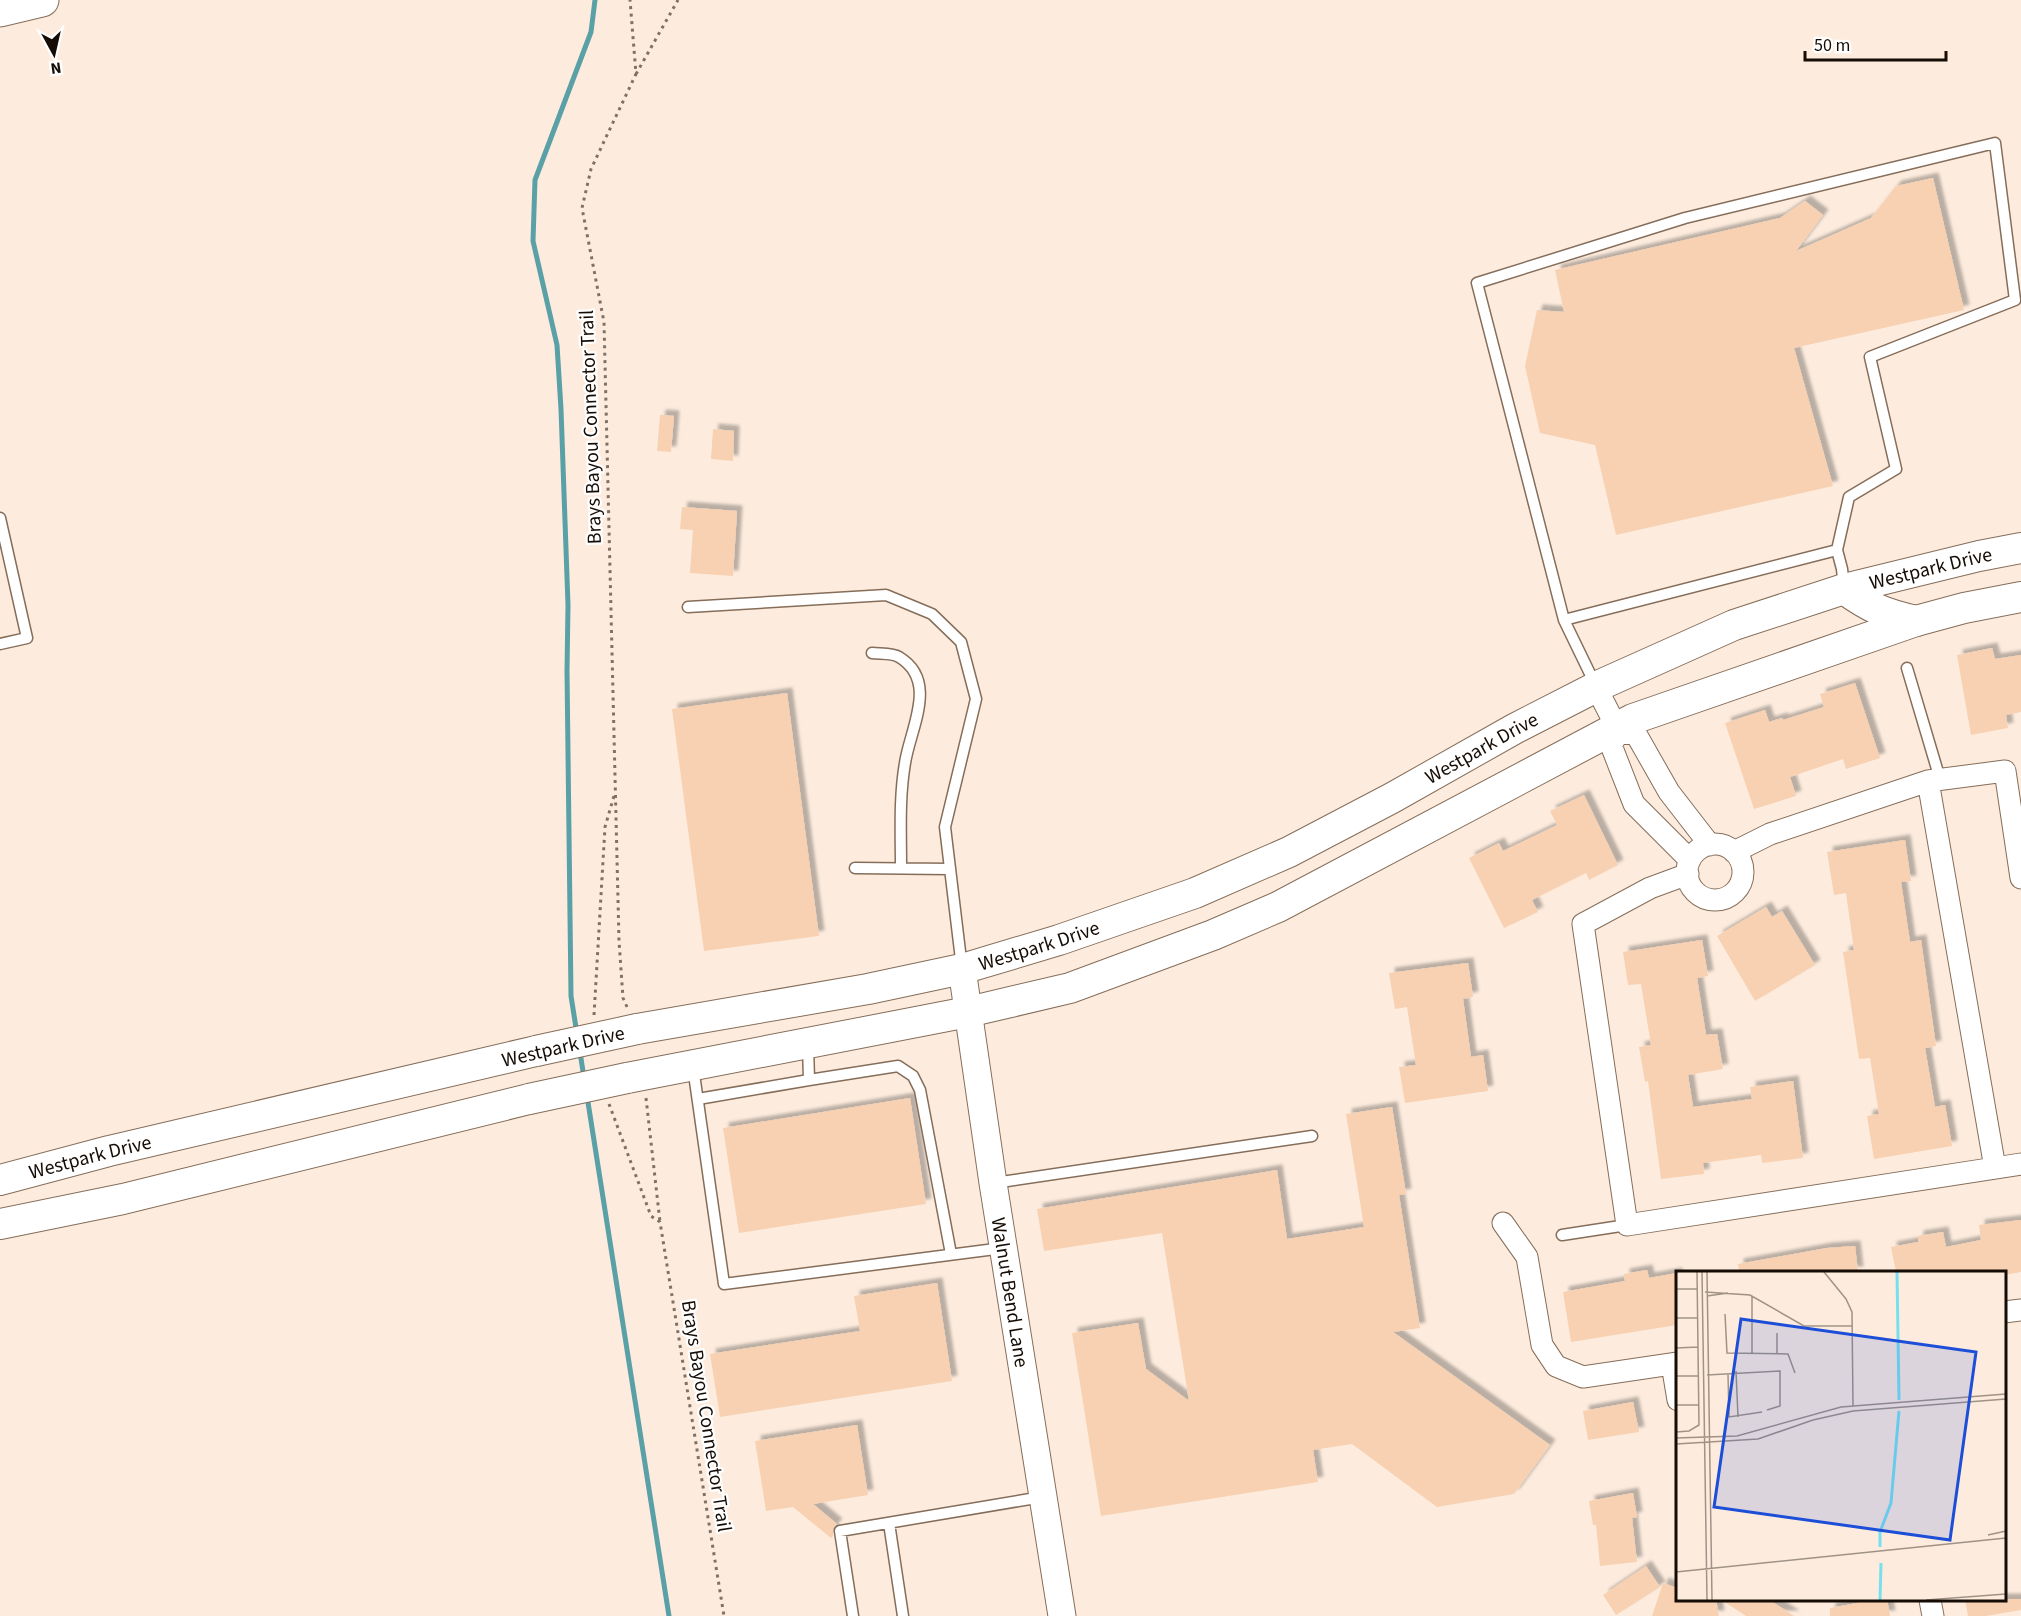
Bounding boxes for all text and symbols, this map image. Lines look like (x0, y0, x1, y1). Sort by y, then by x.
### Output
north arrow (24, 24, 84, 84)
scale bar (1805, 24, 1946, 62)
text: 50 m (1814, 33, 1850, 58)
text: N (49, 56, 63, 79)
street label: Brays Bayou Connector Trail (573, 309, 609, 545)
street label: Westpark Drive (1867, 541, 1995, 597)
street label: Westpark Drive (1420, 706, 1543, 792)
street label: Westpark Drive (975, 914, 1104, 978)
street label: Westpark Drive (499, 1019, 628, 1075)
street label: Westpark Drive (26, 1129, 154, 1187)
street label: Walnut Bend Lane (984, 1215, 1035, 1370)
inset map (1676, 1271, 2006, 1601)
street label: Brays Bayou Connector Trail (674, 1298, 738, 1534)

